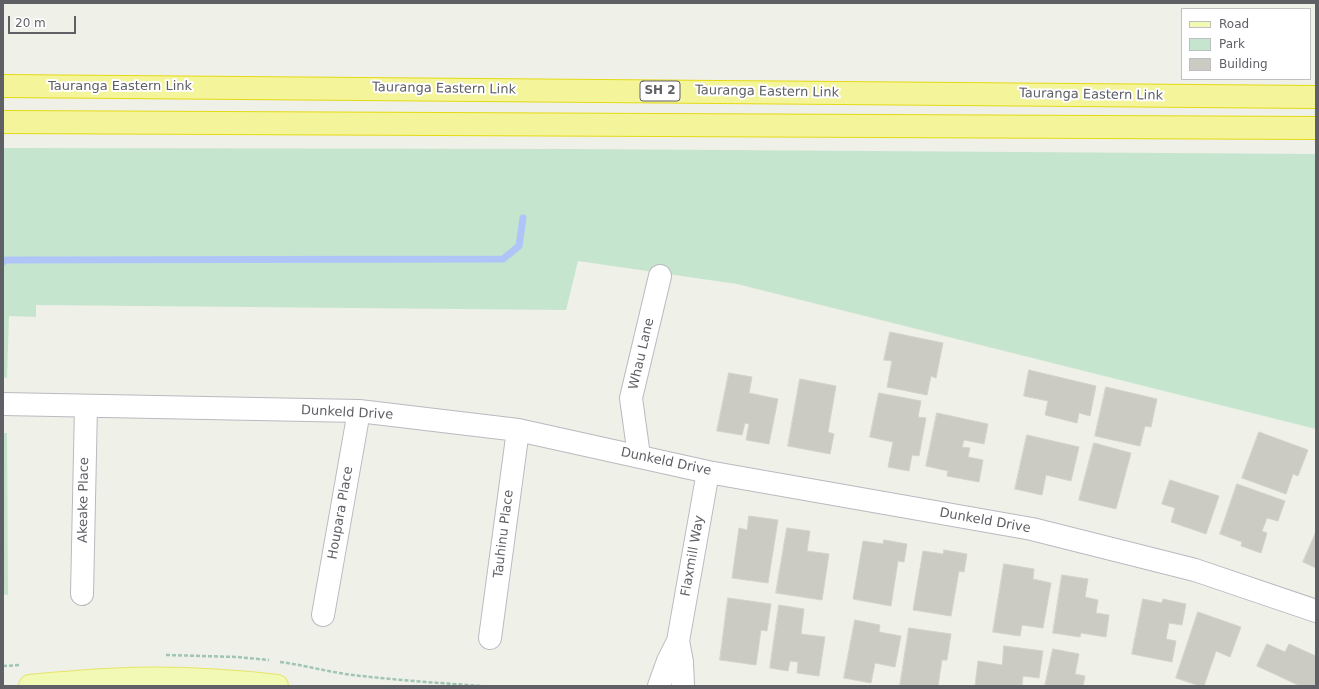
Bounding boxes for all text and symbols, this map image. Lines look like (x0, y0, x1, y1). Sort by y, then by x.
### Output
scale bar (10, 8, 78, 34)
legend (1181, 8, 1311, 80)
text: 20 m (15, 16, 46, 30)
text: Road (1219, 17, 1249, 31)
text: Park (1219, 37, 1245, 51)
text: Building (1219, 57, 1268, 71)
street label: Tauranga Eastern Link (48, 79, 192, 95)
street label: Tauranga Eastern Link (372, 80, 516, 98)
road number: SH 2 (640, 81, 680, 101)
street label: Tauranga Eastern Link (695, 83, 839, 101)
street label: Tauranga Eastern Link (1019, 86, 1163, 104)
street label: Whau Lane (626, 317, 658, 391)
street label: Dunkeld Drive (301, 403, 393, 423)
street label: Dunkeld Drive (619, 445, 713, 479)
street label: Akeake Place (75, 457, 93, 543)
street label: Houpara Place (325, 465, 357, 561)
street label: Tauhinu Place (491, 489, 517, 579)
street label: Dunkeld Drive (938, 505, 1032, 537)
street label: Flaxmill Way (678, 514, 708, 598)

